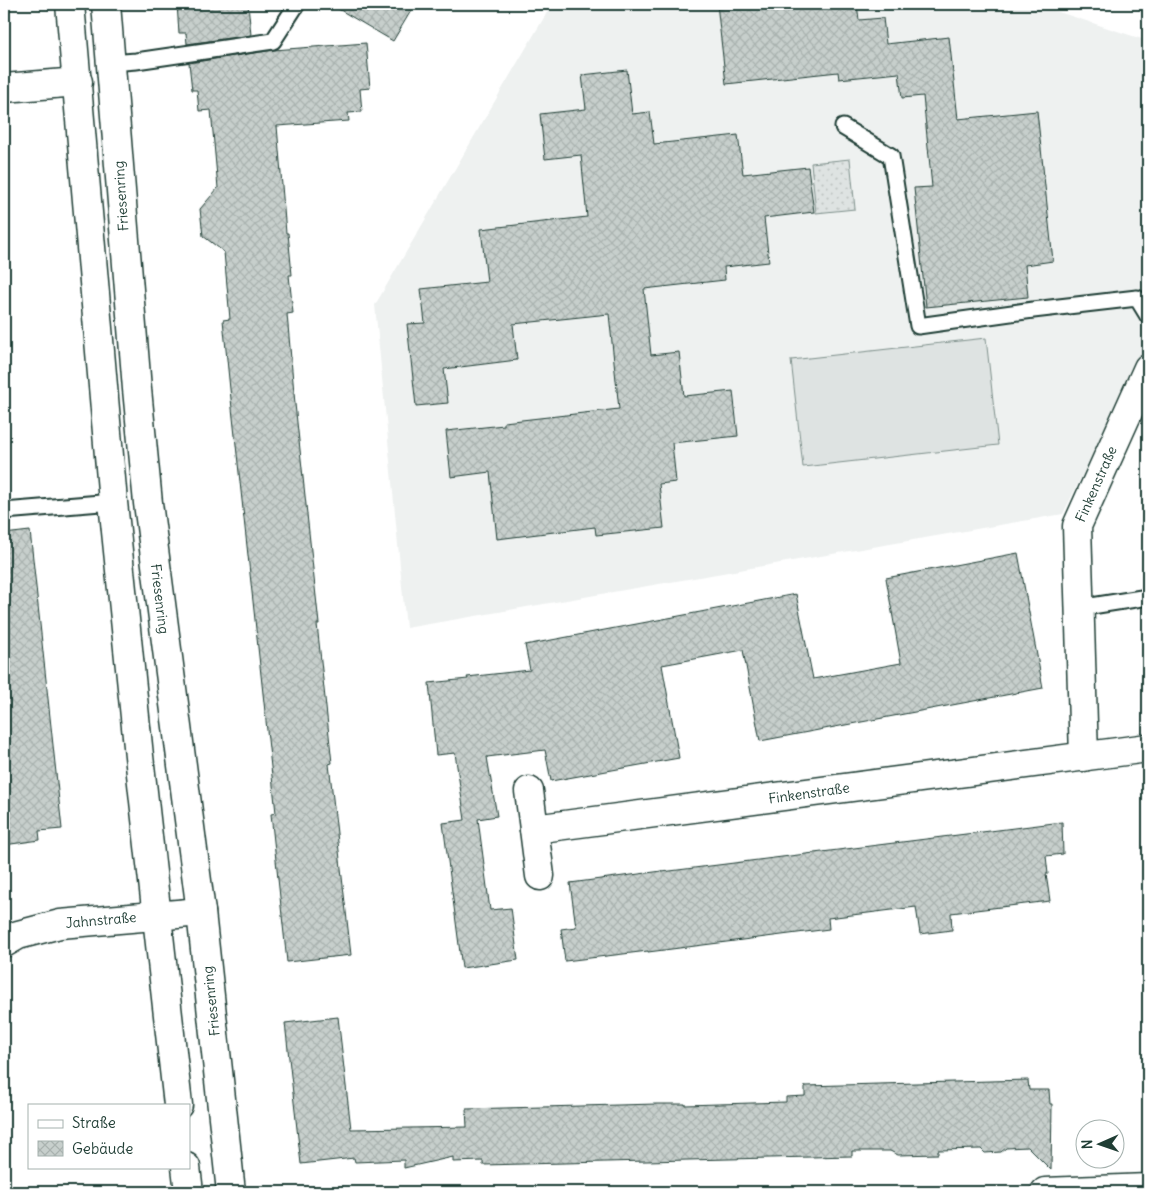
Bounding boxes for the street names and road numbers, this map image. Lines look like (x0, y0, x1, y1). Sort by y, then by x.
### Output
street label: Friesenring (110, 160, 132, 232)
street label: Finkenstraße (1071, 443, 1121, 525)
street label: Friesenring (147, 563, 173, 635)
street label: Finkenstraße (767, 778, 851, 808)
street label: Jahnstraße (65, 908, 137, 932)
street label: Friesenring (198, 965, 224, 1037)

